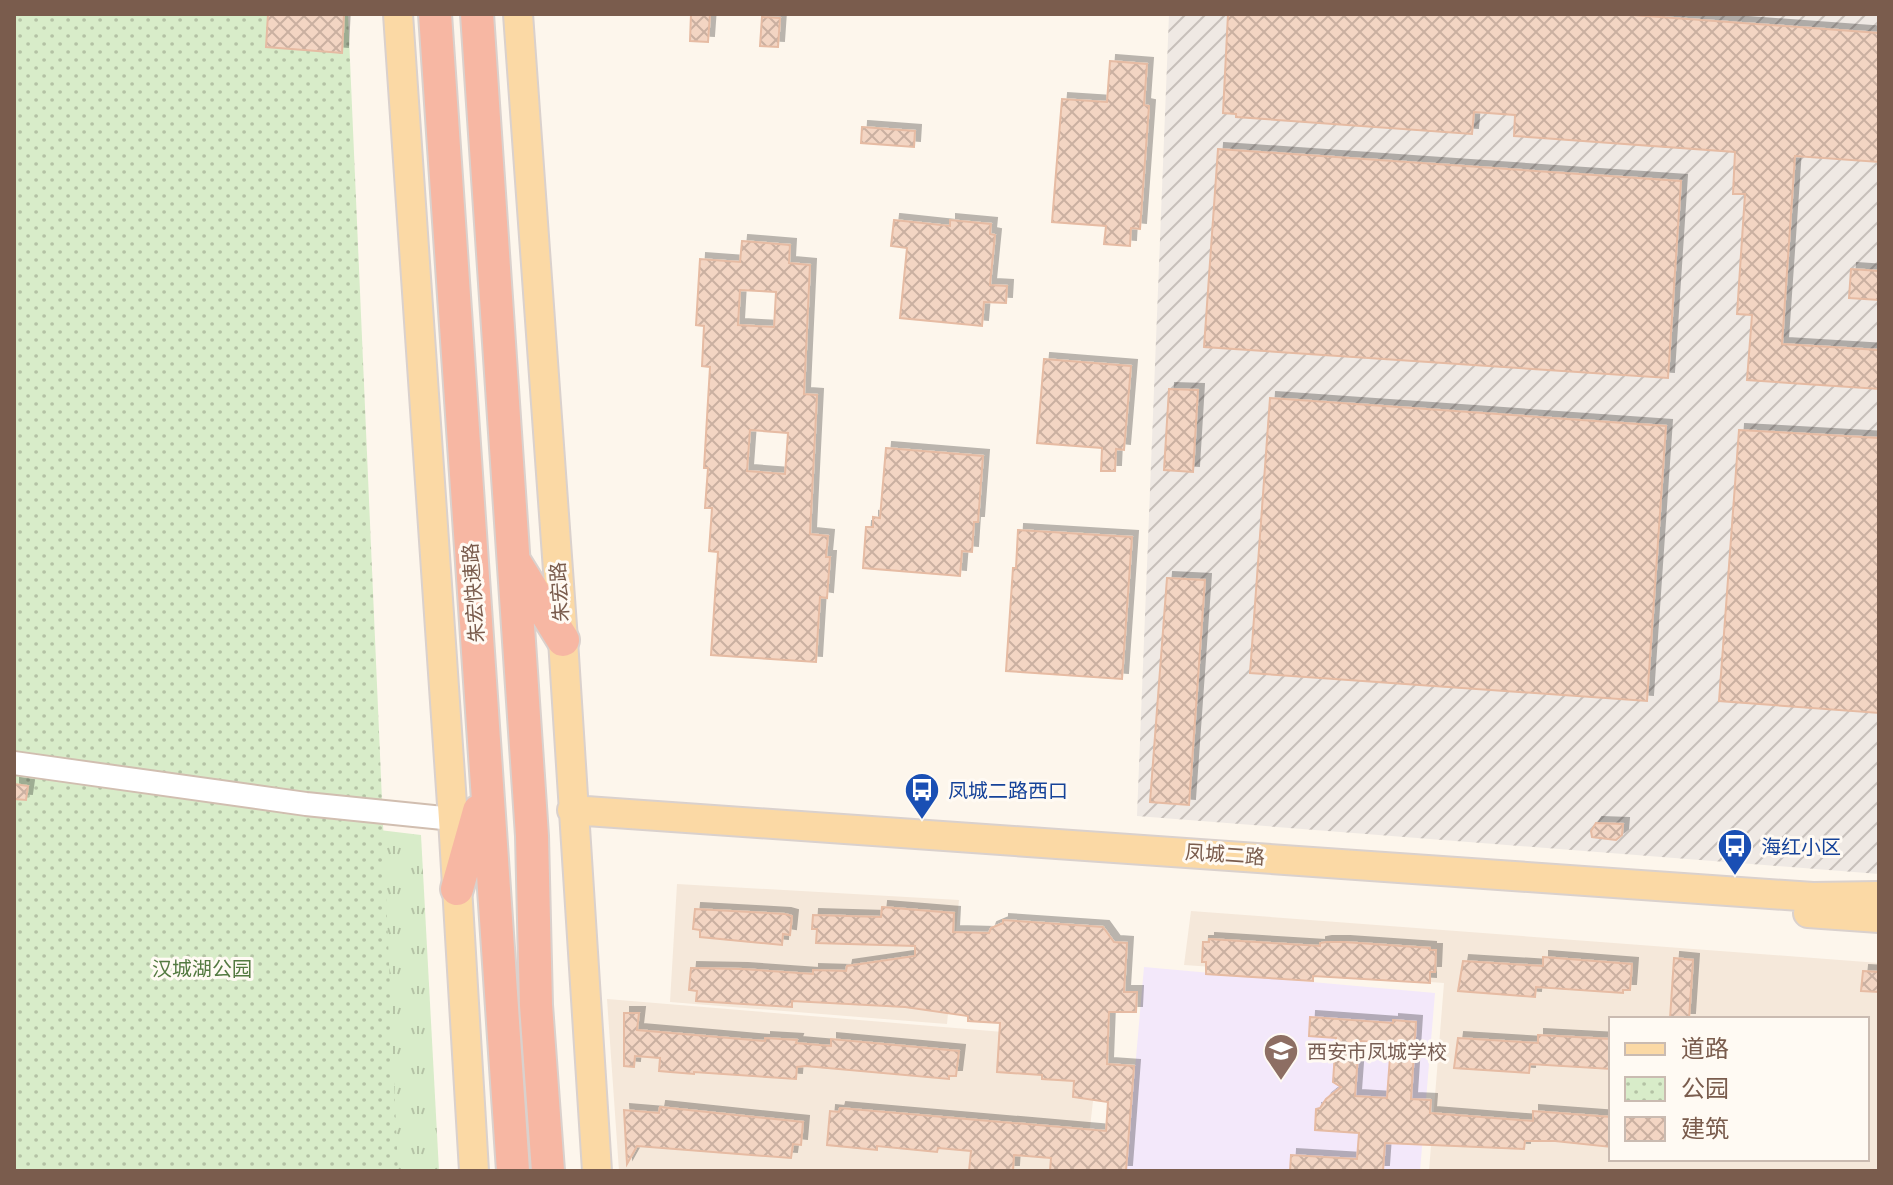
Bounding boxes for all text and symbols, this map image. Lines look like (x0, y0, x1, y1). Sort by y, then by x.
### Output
street label: 朱宏快速路 (456, 542, 490, 644)
street label: 朱宏路 (543, 561, 575, 623)
bus stop icon: 凤城二路西口 (903, 771, 941, 821)
place label: 凤城二路西口 (948, 777, 1068, 804)
bus stop icon: 海红小区 (1716, 827, 1754, 877)
place label: 海红小区 (1761, 833, 1841, 860)
street label: 凤城二路 (1184, 838, 1266, 870)
park label: 汉城湖公园 (152, 955, 252, 982)
legend (1609, 1017, 1869, 1161)
text: 道路 (1681, 1031, 1729, 1064)
school or university icon: 西安市凤城学校 (1262, 1032, 1300, 1082)
place label: 西安市凤城学校 (1307, 1038, 1447, 1065)
text: 公园 (1681, 1071, 1729, 1104)
text: 建筑 (1681, 1111, 1729, 1144)

